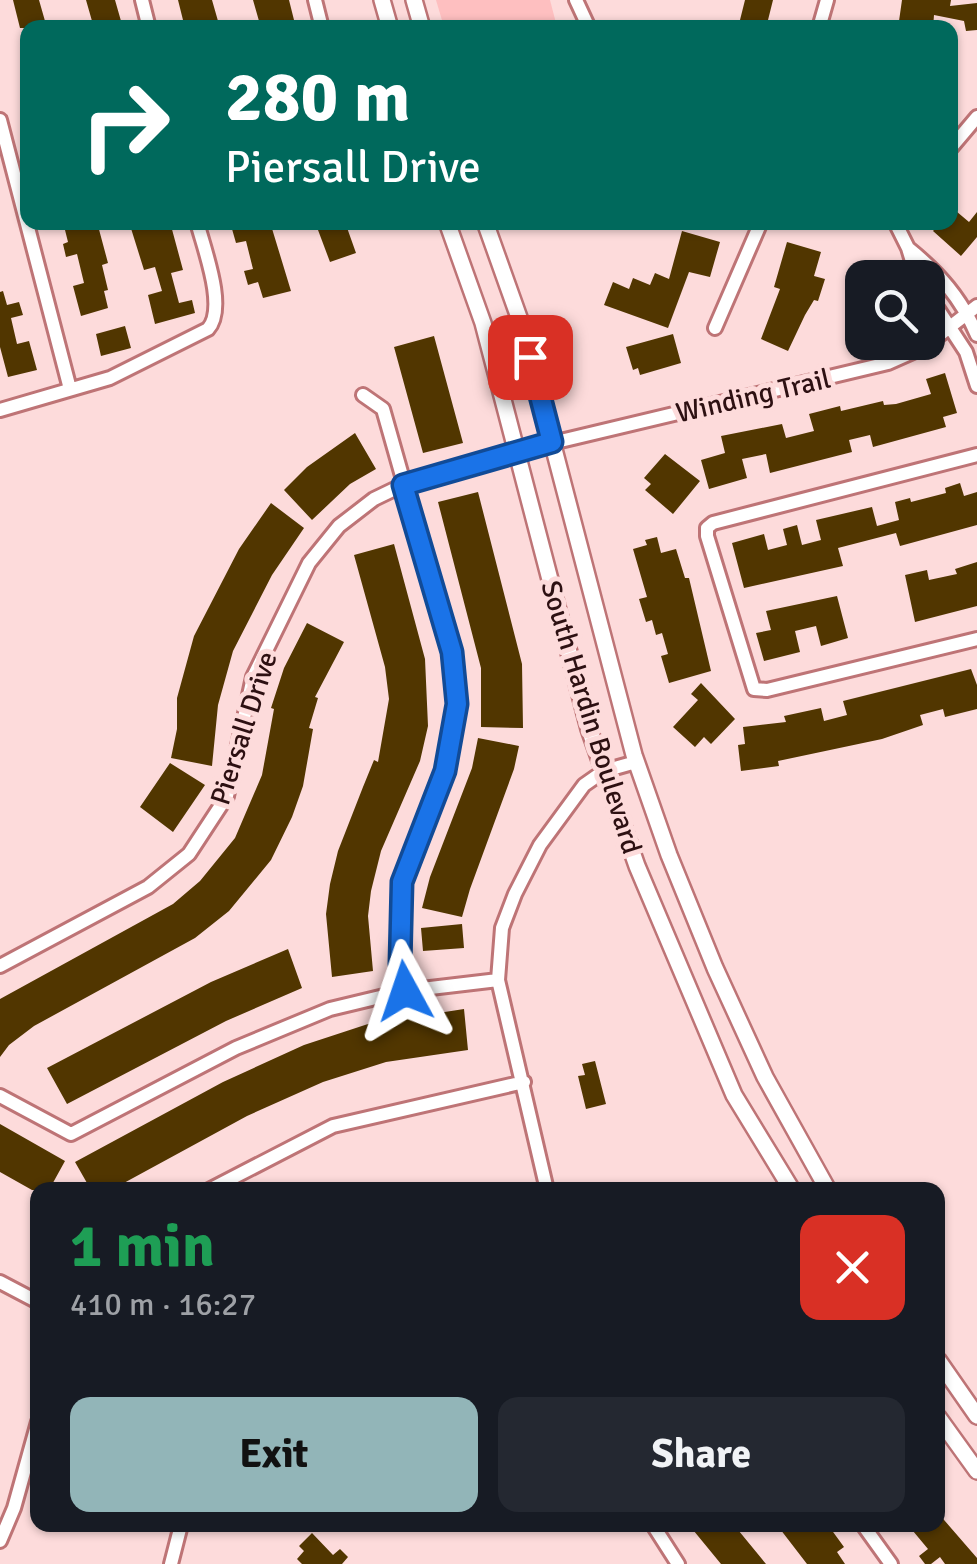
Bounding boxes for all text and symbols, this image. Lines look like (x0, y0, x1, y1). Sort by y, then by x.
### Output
text: 280 m (225, 54, 410, 140)
icon: right (60, 60, 190, 190)
text: Piersall Drive (225, 140, 481, 195)
map controls (845, 260, 945, 360)
button: search (845, 260, 945, 360)
pin (488, 315, 573, 400)
icon: arrive (503, 330, 558, 385)
street label: Winding Trail (673, 362, 834, 430)
street label: South Hardin Boulevard (533, 577, 649, 858)
street label: Piersall Drive (203, 647, 285, 809)
position arrow (353, 939, 457, 1043)
text: 1 min (70, 1210, 215, 1284)
button: close (800, 1215, 905, 1320)
text: 410 m · 16:27 (70, 1285, 256, 1324)
button: Exit (70, 1397, 478, 1512)
button: Share (498, 1397, 905, 1512)

